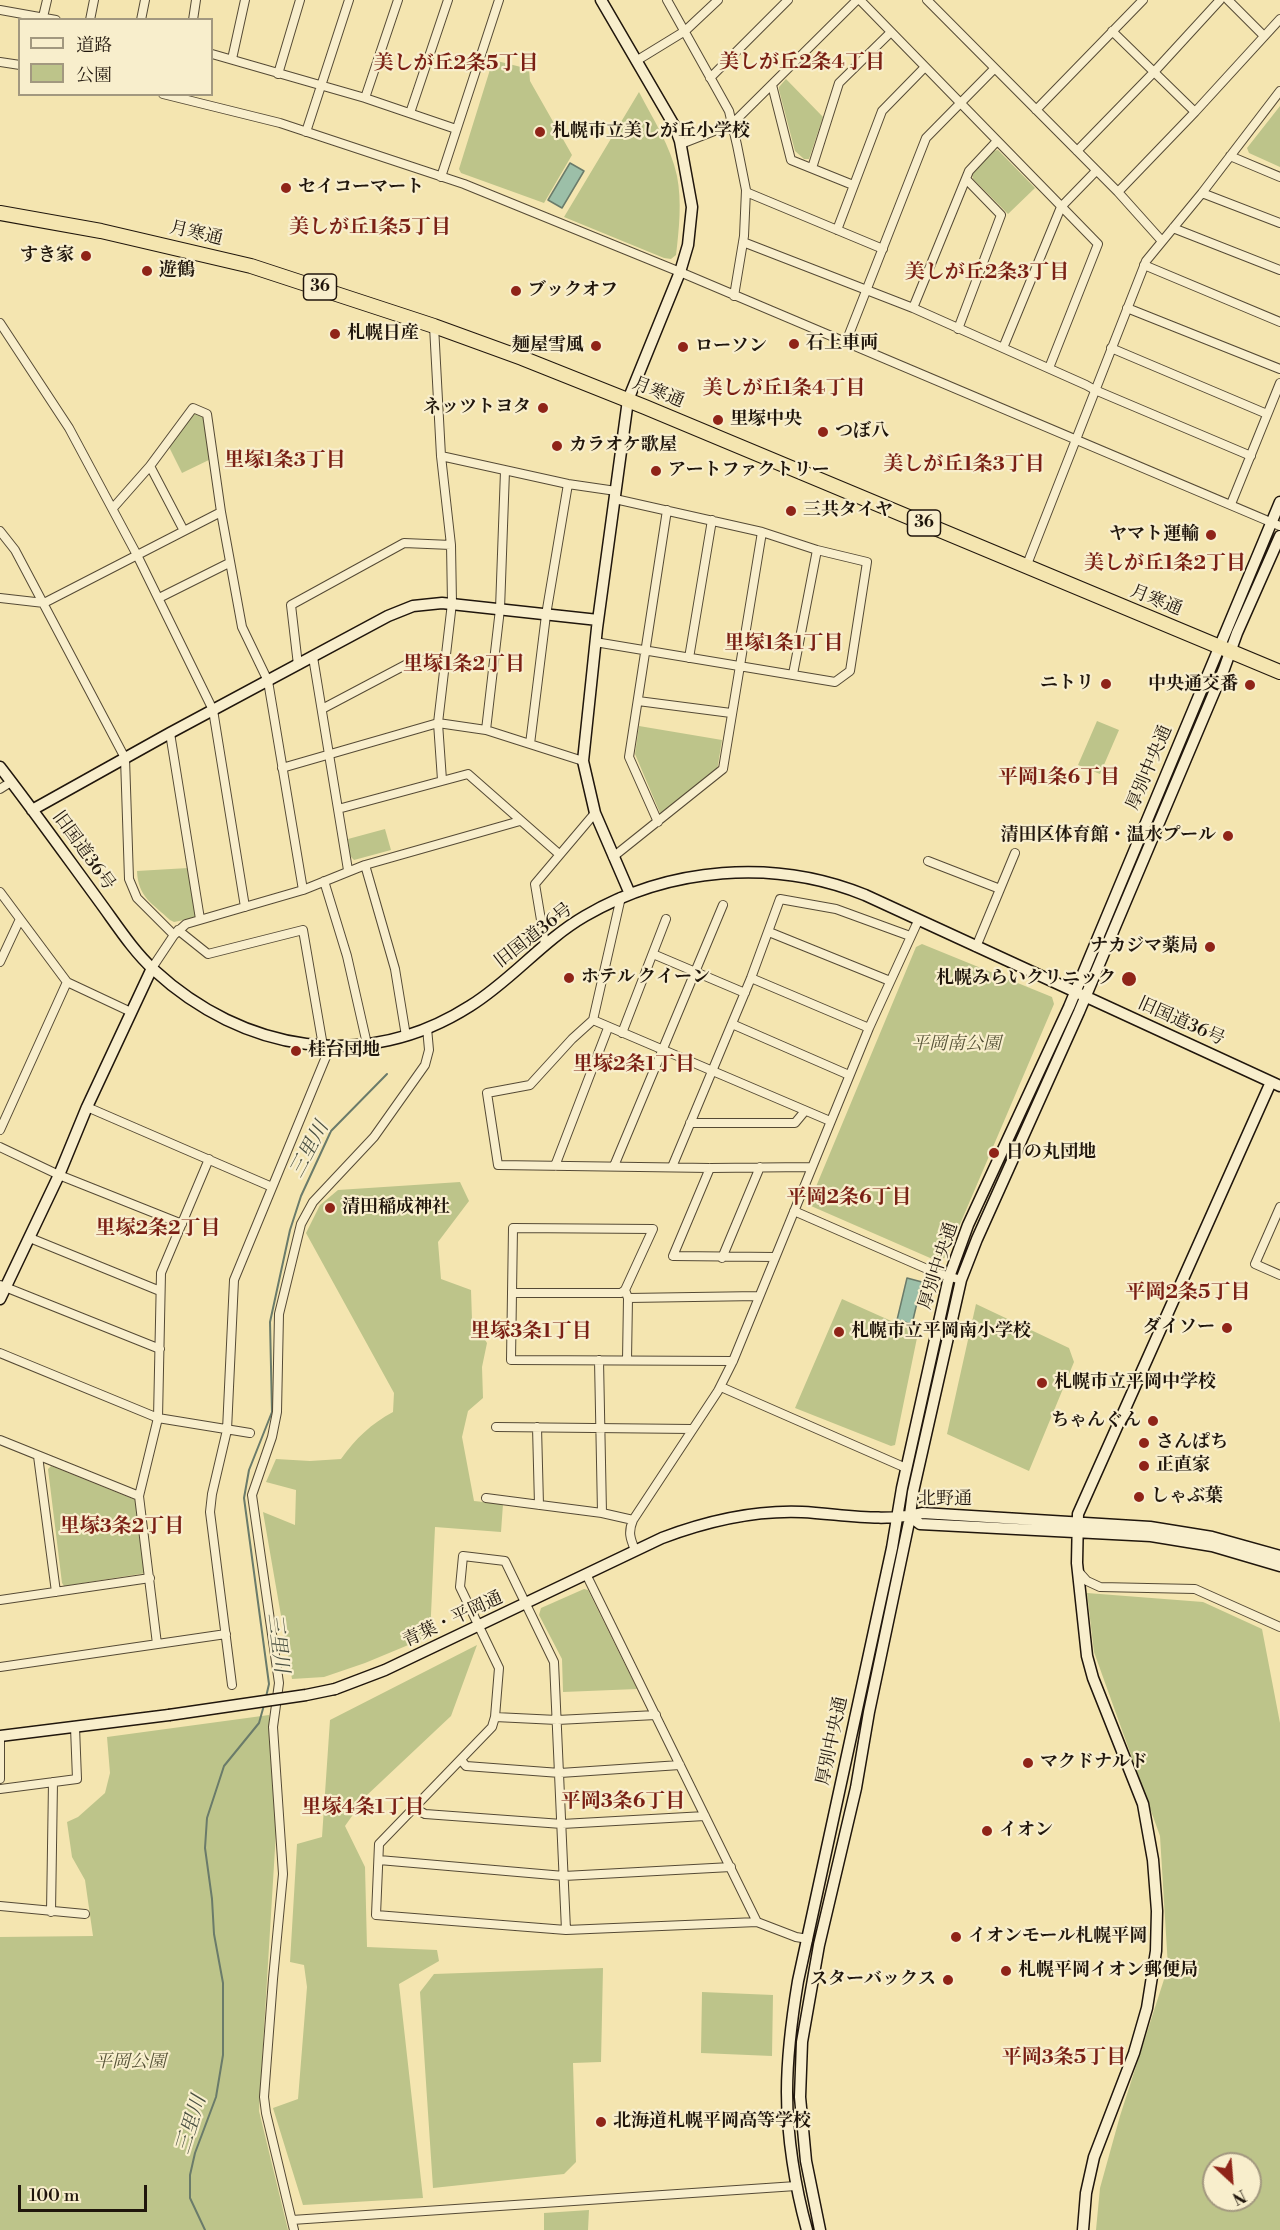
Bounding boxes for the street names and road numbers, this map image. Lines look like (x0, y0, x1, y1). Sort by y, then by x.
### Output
street label: 月寒通 (167, 217, 225, 251)
road number: 36 (304, 274, 336, 300)
street label: 月寒通 (629, 373, 687, 413)
road number: 36 (908, 510, 940, 536)
street label: 月寒通 (1127, 581, 1185, 621)
street label: 厚別中央通 (1122, 722, 1178, 814)
street label: 旧国道36号 (47, 807, 119, 895)
street label: 旧国道36号 (491, 899, 577, 973)
street label: 旧国道36号 (1134, 993, 1228, 1051)
street label: 厚別中央通 (915, 1220, 963, 1312)
street label: 北野通 (918, 1489, 972, 1511)
street label: 青葉・平岡通 (399, 1587, 507, 1653)
street label: 厚別中央通 (813, 1695, 853, 1787)

